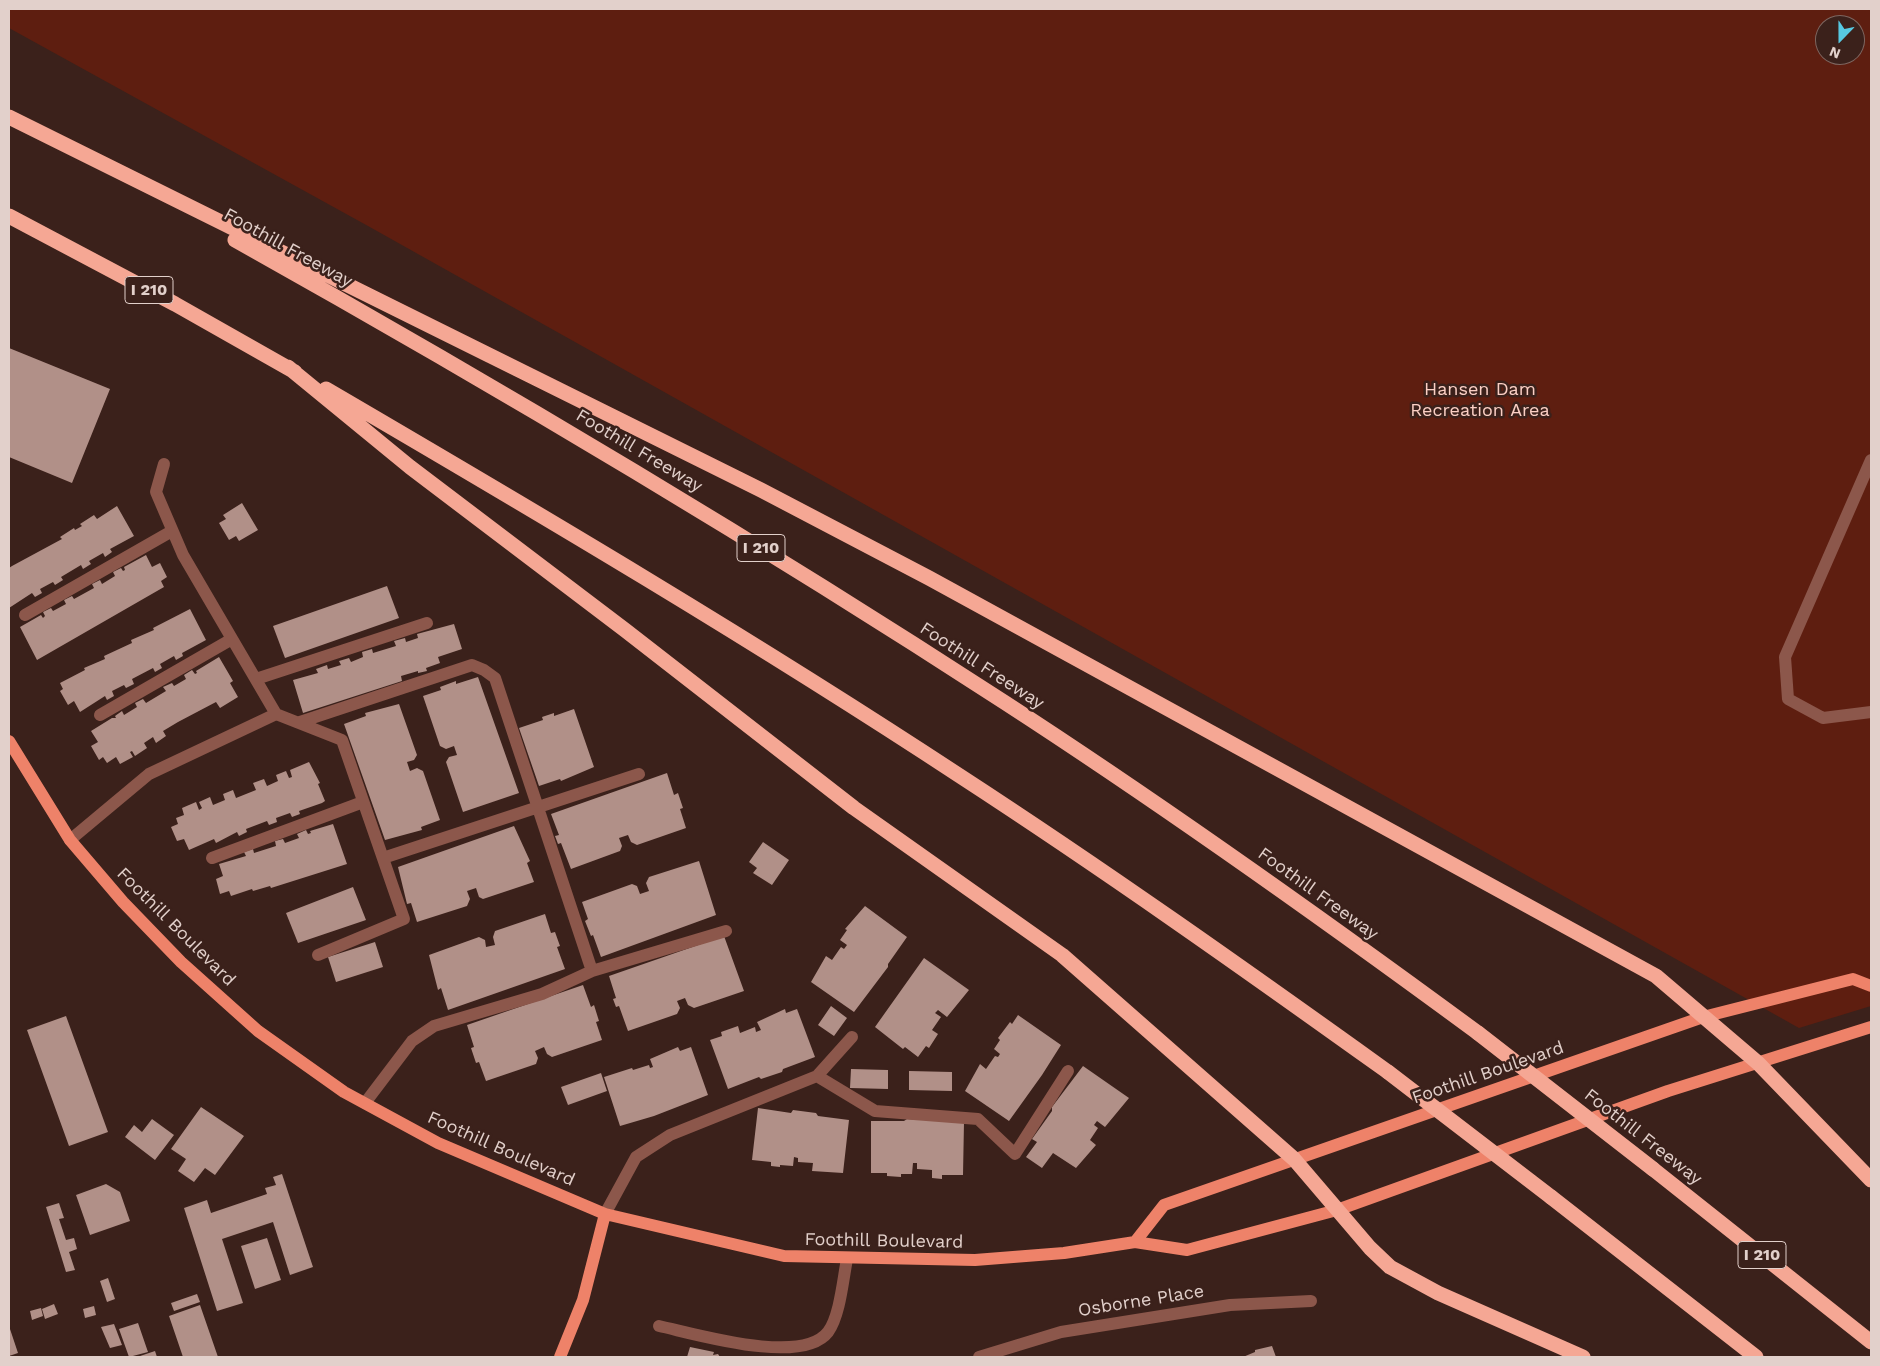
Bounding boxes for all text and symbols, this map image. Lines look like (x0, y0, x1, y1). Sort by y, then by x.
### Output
north arrow (1815, 15, 1865, 65)
text: N (1827, 44, 1843, 62)
street label: Foothill Freeway (220, 204, 356, 292)
road number: I 210 (125, 276, 173, 304)
park label: Hansen Dam Recreation Area (1410, 379, 1550, 422)
street label: Foothill Freeway (572, 405, 706, 497)
road number: I 210 (737, 534, 785, 562)
street label: Foothill Freeway (916, 618, 1048, 714)
street label: Foothill Freeway (1254, 843, 1382, 945)
street label: Foothill Boulevard (112, 863, 240, 991)
street label: Foothill Boulevard (1409, 1037, 1567, 1109)
street label: Foothill Freeway (1580, 1084, 1706, 1190)
street label: Foothill Boulevard (424, 1107, 578, 1191)
street label: Foothill Boulevard (804, 1229, 964, 1253)
road number: I 210 (1738, 1242, 1786, 1268)
street label: Osborne Place (1076, 1280, 1206, 1322)

